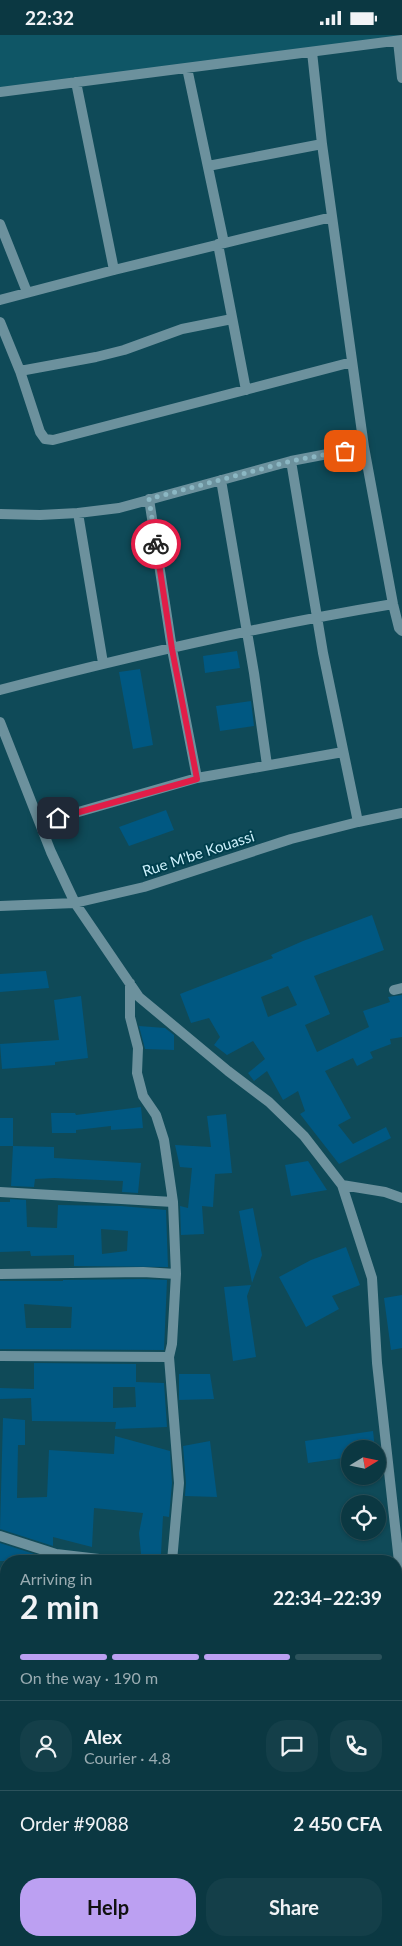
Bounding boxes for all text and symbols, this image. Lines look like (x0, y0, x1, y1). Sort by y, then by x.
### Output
text: 22:32 (25, 6, 74, 29)
pin (324, 430, 366, 472)
icon: bag (331, 437, 359, 465)
courier (131, 519, 181, 569)
icon: bike (142, 530, 170, 558)
pin (37, 797, 79, 839)
icon: home (44, 804, 72, 832)
street label: Rue M'be Kouassi (140, 826, 256, 880)
north arrow (341, 1440, 386, 1485)
map controls (341, 1440, 386, 1540)
button: locate (341, 1495, 386, 1540)
text: Arriving in (20, 1569, 93, 1588)
text: 22:34–22:39 (273, 1586, 382, 1609)
text: 2 min (20, 1587, 99, 1626)
text: On the way · 190 m (20, 1668, 158, 1687)
button: person (20, 1720, 72, 1772)
button: chat (266, 1720, 318, 1772)
button: phone (330, 1720, 382, 1772)
text: Alex (84, 1725, 122, 1748)
text: Courier · 4.8 (84, 1748, 171, 1767)
text: Order #9088 (20, 1812, 129, 1835)
text: 2 450 CFA (293, 1812, 382, 1835)
button: Help (20, 1878, 196, 1936)
button: Share (206, 1878, 382, 1936)

